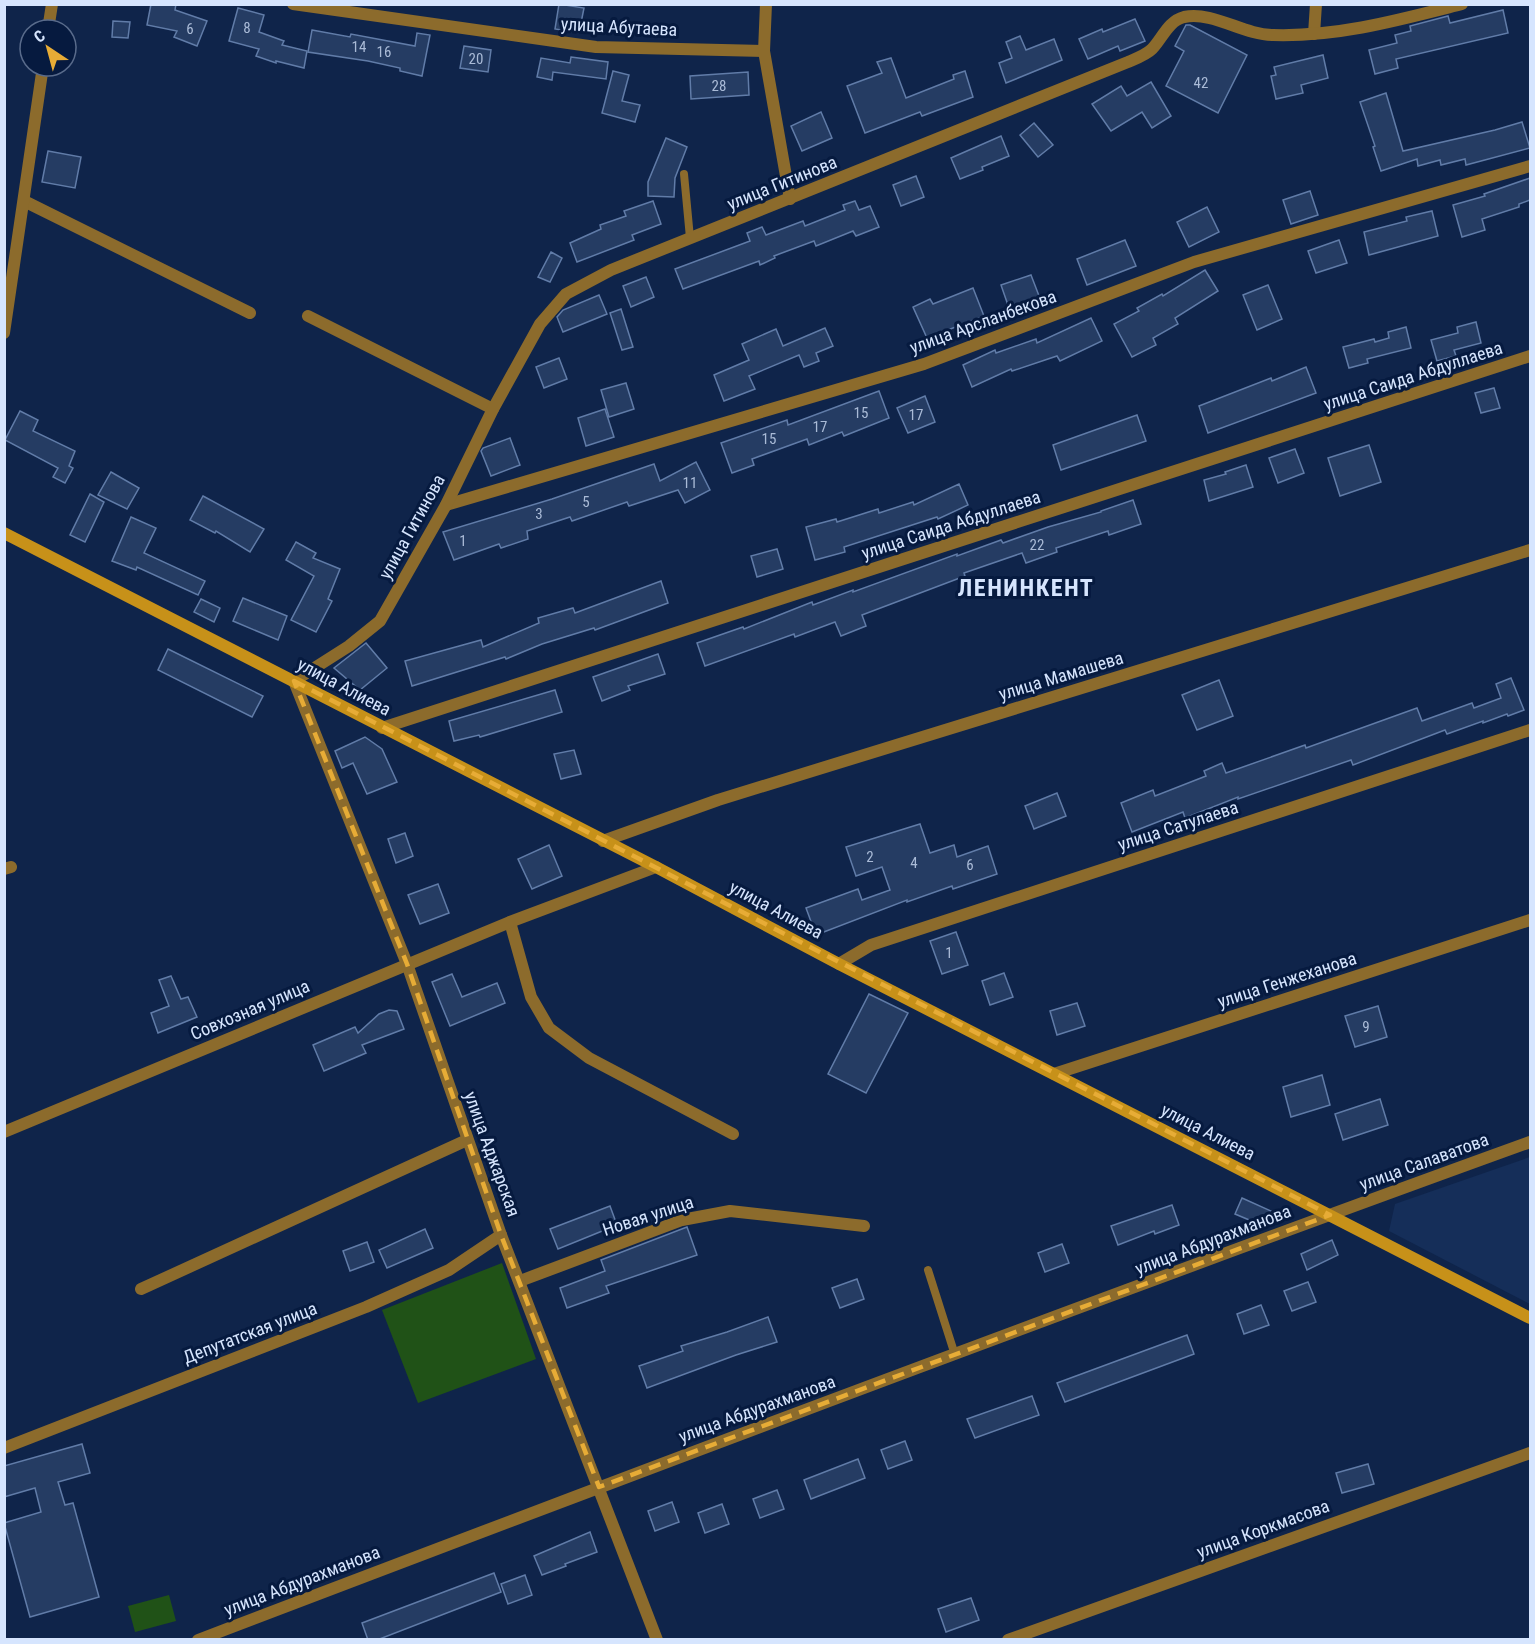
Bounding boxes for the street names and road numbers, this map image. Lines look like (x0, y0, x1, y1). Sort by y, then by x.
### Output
street label: улица Абутаева (560, 13, 678, 40)
street label: улица Гитинова (724, 151, 840, 214)
street label: улица Арсланбекова (907, 285, 1059, 358)
street label: улица Саида Абдуллаева (1321, 337, 1505, 414)
street label: улица Гитинова (374, 471, 449, 583)
street label: улица Саида Абдуллаева (859, 486, 1043, 563)
street label: улица Мамашева (996, 647, 1126, 704)
street label: улица Алиева (294, 653, 395, 720)
street label: улица Сатулаева (1115, 796, 1241, 855)
street label: улица Алиева (726, 876, 827, 943)
street label: улица Генжеханова (1215, 947, 1359, 1012)
street label: Совхозная улица (187, 975, 312, 1044)
street label: улица Аджарская (460, 1088, 525, 1219)
street label: улица Алиева (1158, 1099, 1259, 1164)
street label: улица Салаватова (1356, 1128, 1491, 1195)
street label: Новая улица (600, 1191, 696, 1240)
street label: улица Абдурахманова (1132, 1200, 1294, 1279)
street label: Депутатская улица (180, 1297, 320, 1368)
street label: улица Абдурахманова (676, 1370, 838, 1447)
street label: улица Коркмасова (1194, 1495, 1332, 1562)
street label: улица Абдурахманова (221, 1541, 383, 1620)

